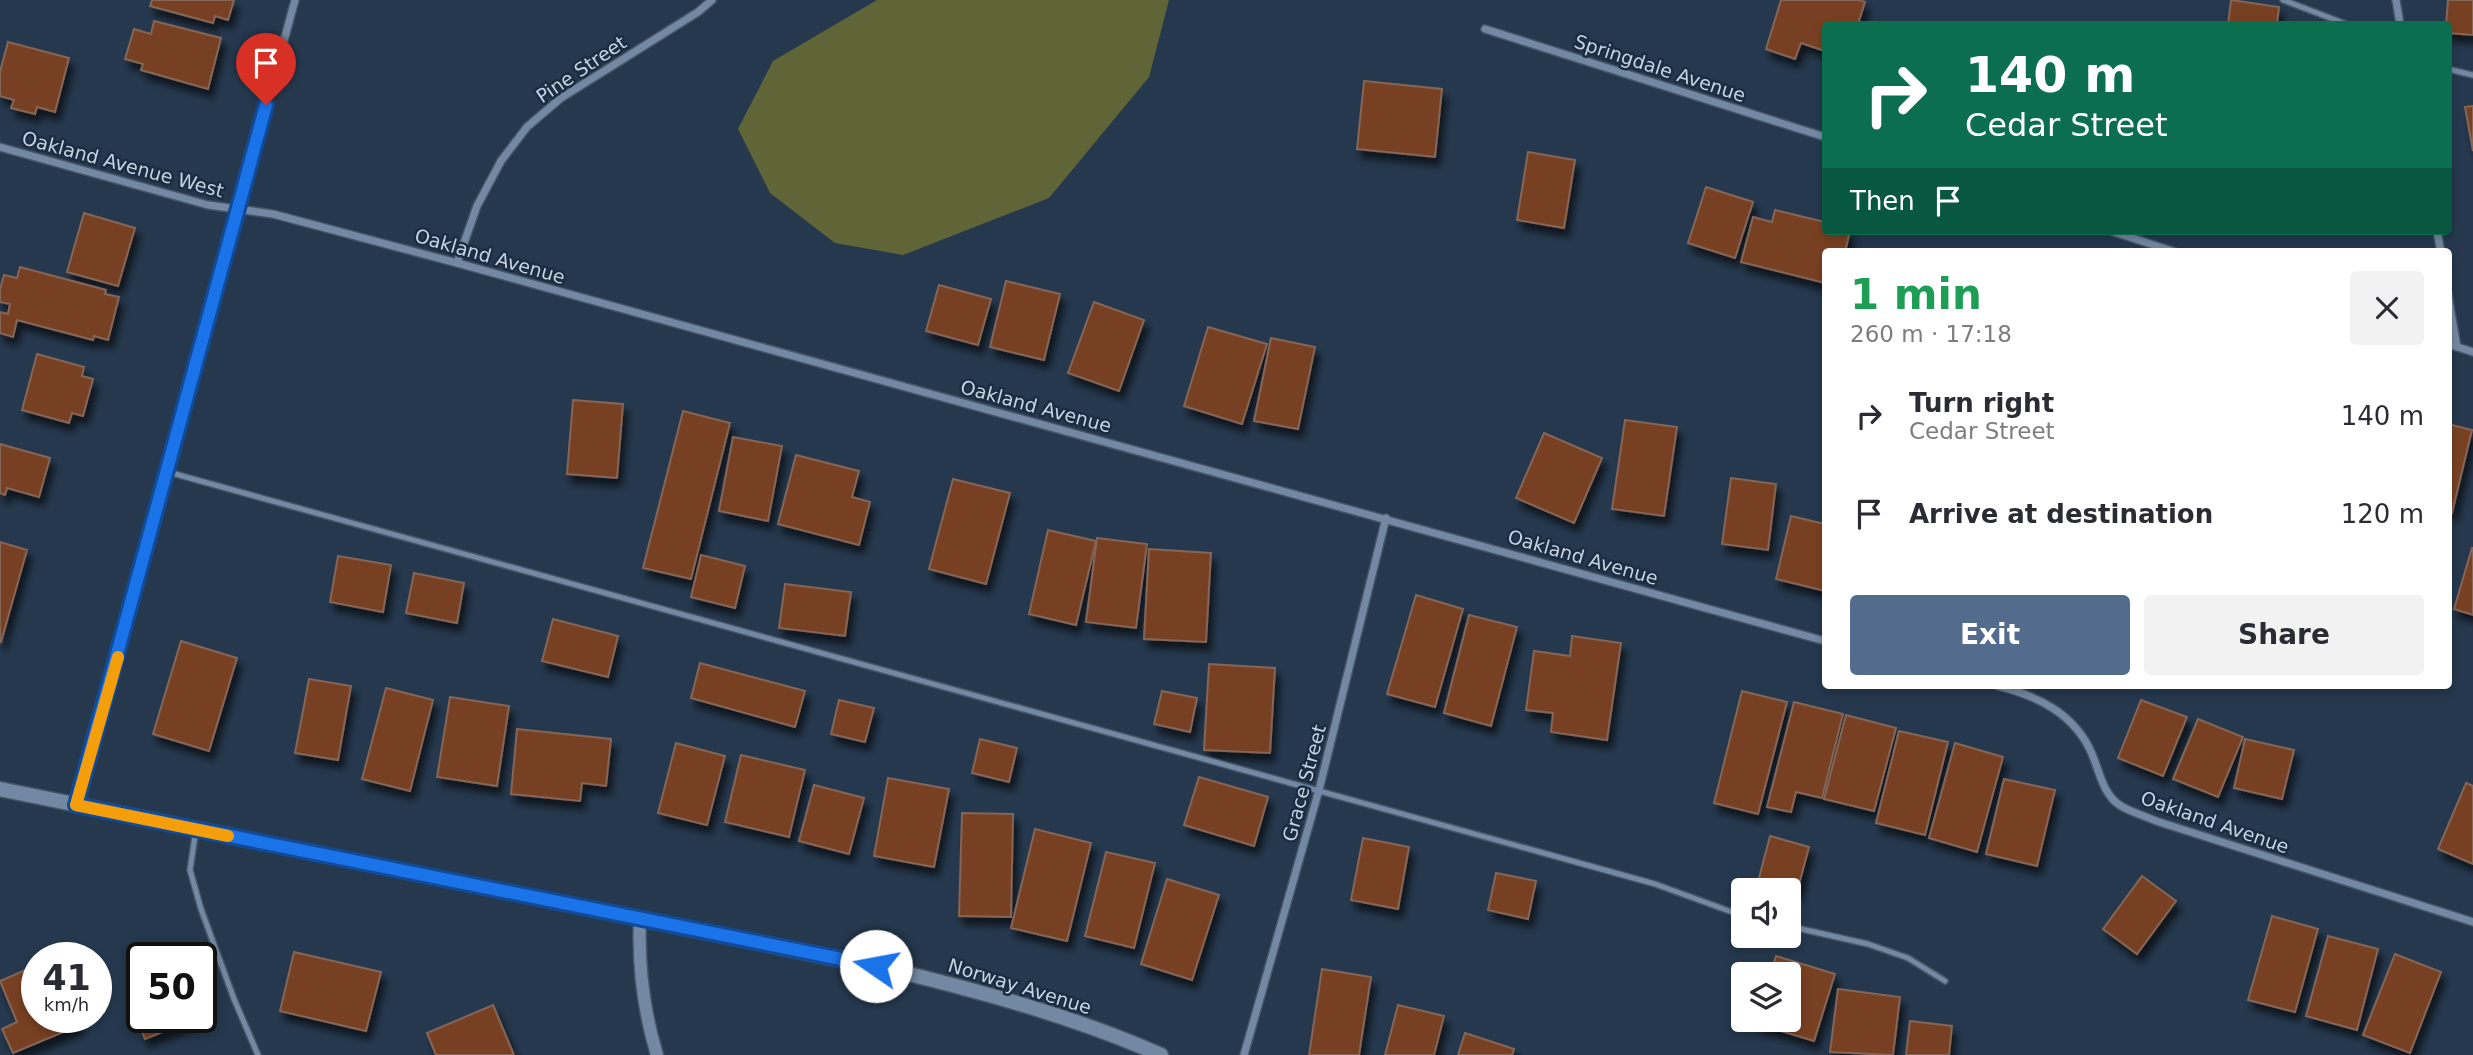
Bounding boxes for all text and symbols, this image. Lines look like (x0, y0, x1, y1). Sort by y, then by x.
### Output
street label: Springdale Avenue (1572, 30, 1748, 106)
street label: Pine Street (532, 31, 630, 107)
pin (236, 33, 296, 105)
icon: arrive (247, 44, 285, 82)
text: 140 m (1965, 47, 2135, 104)
icon: right (1850, 49, 1941, 140)
text: Cedar Street (1965, 106, 2168, 144)
street label: Oakland Avenue West (20, 126, 226, 202)
icon: arrive (1929, 182, 1967, 220)
text: Then (1850, 186, 1915, 216)
street label: Oakland Avenue (412, 224, 568, 288)
text: 1 min (1850, 270, 1982, 319)
button: close (2350, 271, 2424, 345)
text: 260 m · 17:18 (1850, 321, 2012, 347)
street label: Oakland Avenue (958, 375, 1114, 437)
text: Turn right (1909, 388, 2054, 418)
icon: right (1850, 397, 1888, 435)
text: 140 m (2341, 401, 2424, 431)
text: Cedar Street (1909, 418, 2055, 444)
icon: arrive (1850, 495, 1888, 533)
text: Arrive at destination (1909, 499, 2213, 529)
text: 120 m (2341, 499, 2424, 529)
street label: Oakland Avenue (1505, 525, 1661, 589)
button: Exit (1850, 595, 2130, 675)
button: Share (2144, 595, 2424, 675)
street label: Grace Street (1278, 722, 1330, 844)
street label: Oakland Avenue (2138, 786, 2292, 858)
map controls (1731, 878, 1801, 1032)
button: sound (1731, 878, 1801, 948)
position arrow (839, 929, 913, 1003)
speed limit sign: 50 (126, 942, 217, 1033)
street label: Norway Avenue (946, 954, 1094, 1018)
text: 41 (42, 958, 91, 998)
button: layers (1731, 962, 1801, 1032)
text: km/h (44, 994, 89, 1015)

